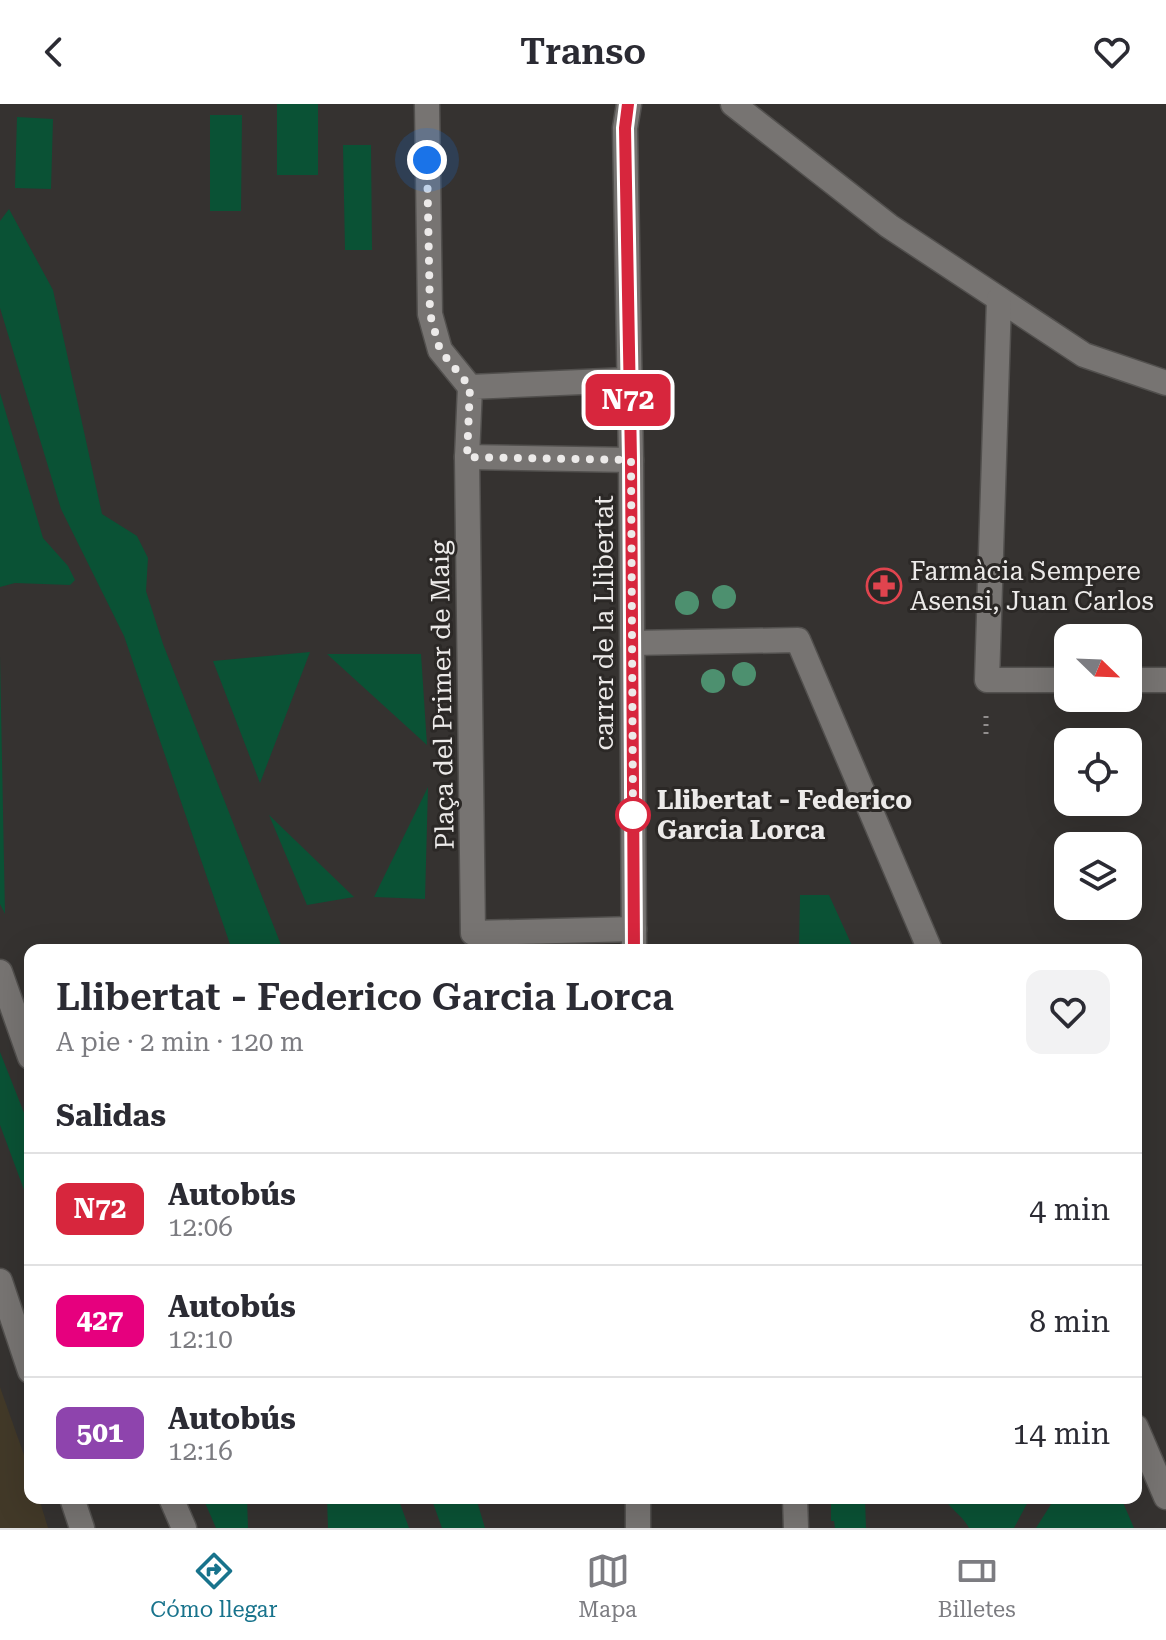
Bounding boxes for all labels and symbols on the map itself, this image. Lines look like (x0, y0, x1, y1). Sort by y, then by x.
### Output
your location (407, 140, 447, 180)
line badge: N72 (582, 374, 674, 426)
street label: carrer de la Llibertat (589, 495, 619, 751)
street label: Plaça del Primer de Maig (424, 540, 460, 850)
place label: Farmàcia Sempere Asensi, Juan Carlos (910, 556, 1154, 616)
pharmacy icon: Farmàcia Sempere Asensi, Juan Carlos (865, 567, 903, 605)
north arrow (1054, 624, 1142, 712)
place label: Llibertat - Federico Garcia Lorca (657, 785, 912, 845)
marker: Llibertat - Federico Garcia Lorca (616, 798, 650, 832)

